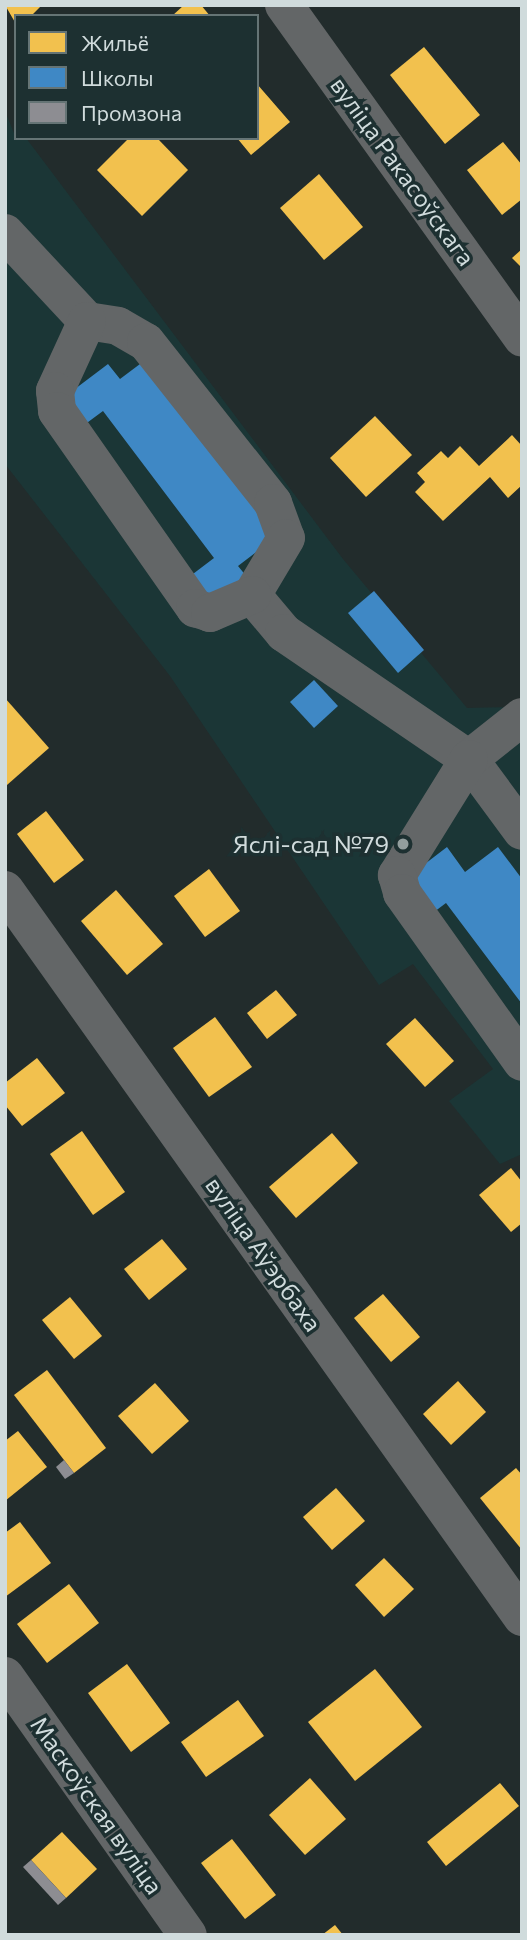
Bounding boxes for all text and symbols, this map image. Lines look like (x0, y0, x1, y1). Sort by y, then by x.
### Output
legend (14, 14, 259, 140)
text: Жильё (81, 30, 149, 55)
text: Школы (81, 65, 153, 90)
street label: вуліца Ракасоўскага (325, 71, 481, 271)
text: Промзона (81, 100, 182, 125)
place label: Яслі-сад №79 (233, 830, 389, 858)
marker: Яслі-сад №79 (395, 836, 411, 852)
street label: вуліца Аўэрбаха (200, 1171, 328, 1337)
street label: Маскоўская вуліца (25, 1711, 169, 1899)

